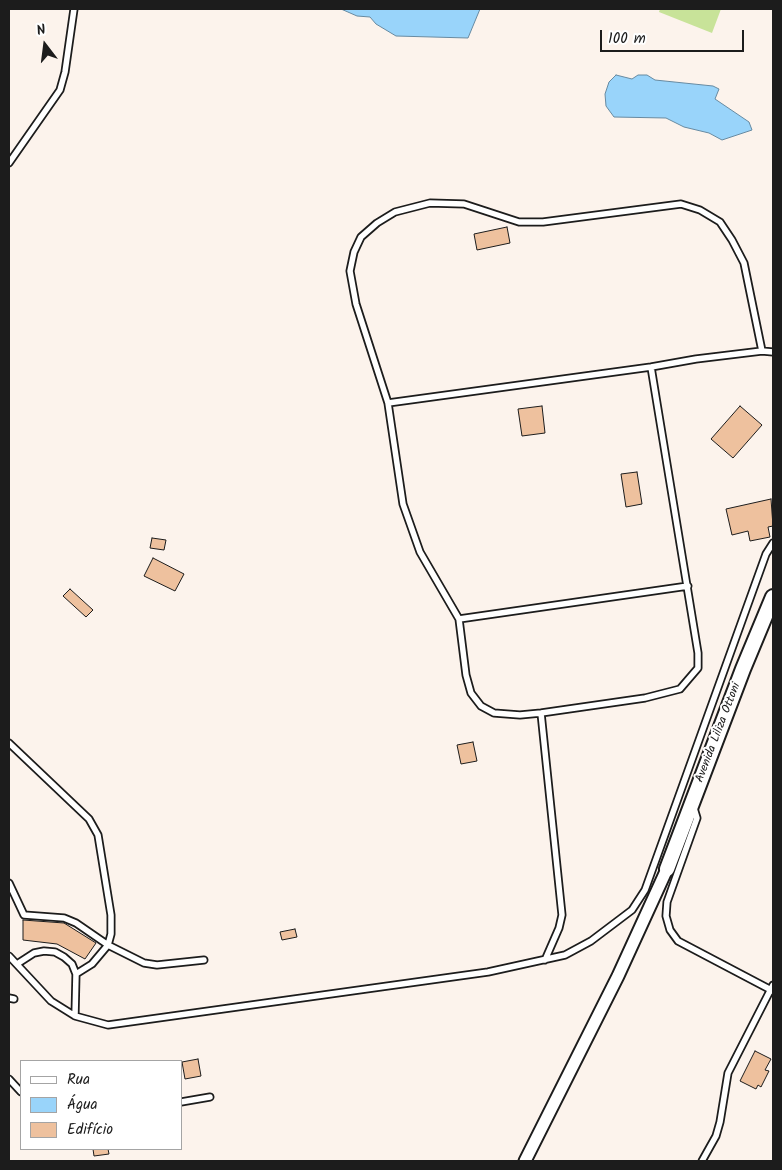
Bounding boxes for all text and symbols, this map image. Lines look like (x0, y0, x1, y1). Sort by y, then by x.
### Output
text: N (34, 19, 48, 42)
north arrow (20, 20, 70, 70)
scale bar (602, 20, 746, 52)
text: 100 m (608, 27, 646, 51)
street label: Avenida Liliza Ottoni (693, 681, 745, 785)
legend (20, 1060, 182, 1150)
text: Rua (67, 1068, 90, 1092)
text: Água (67, 1093, 98, 1117)
text: Edifício (67, 1118, 113, 1142)

